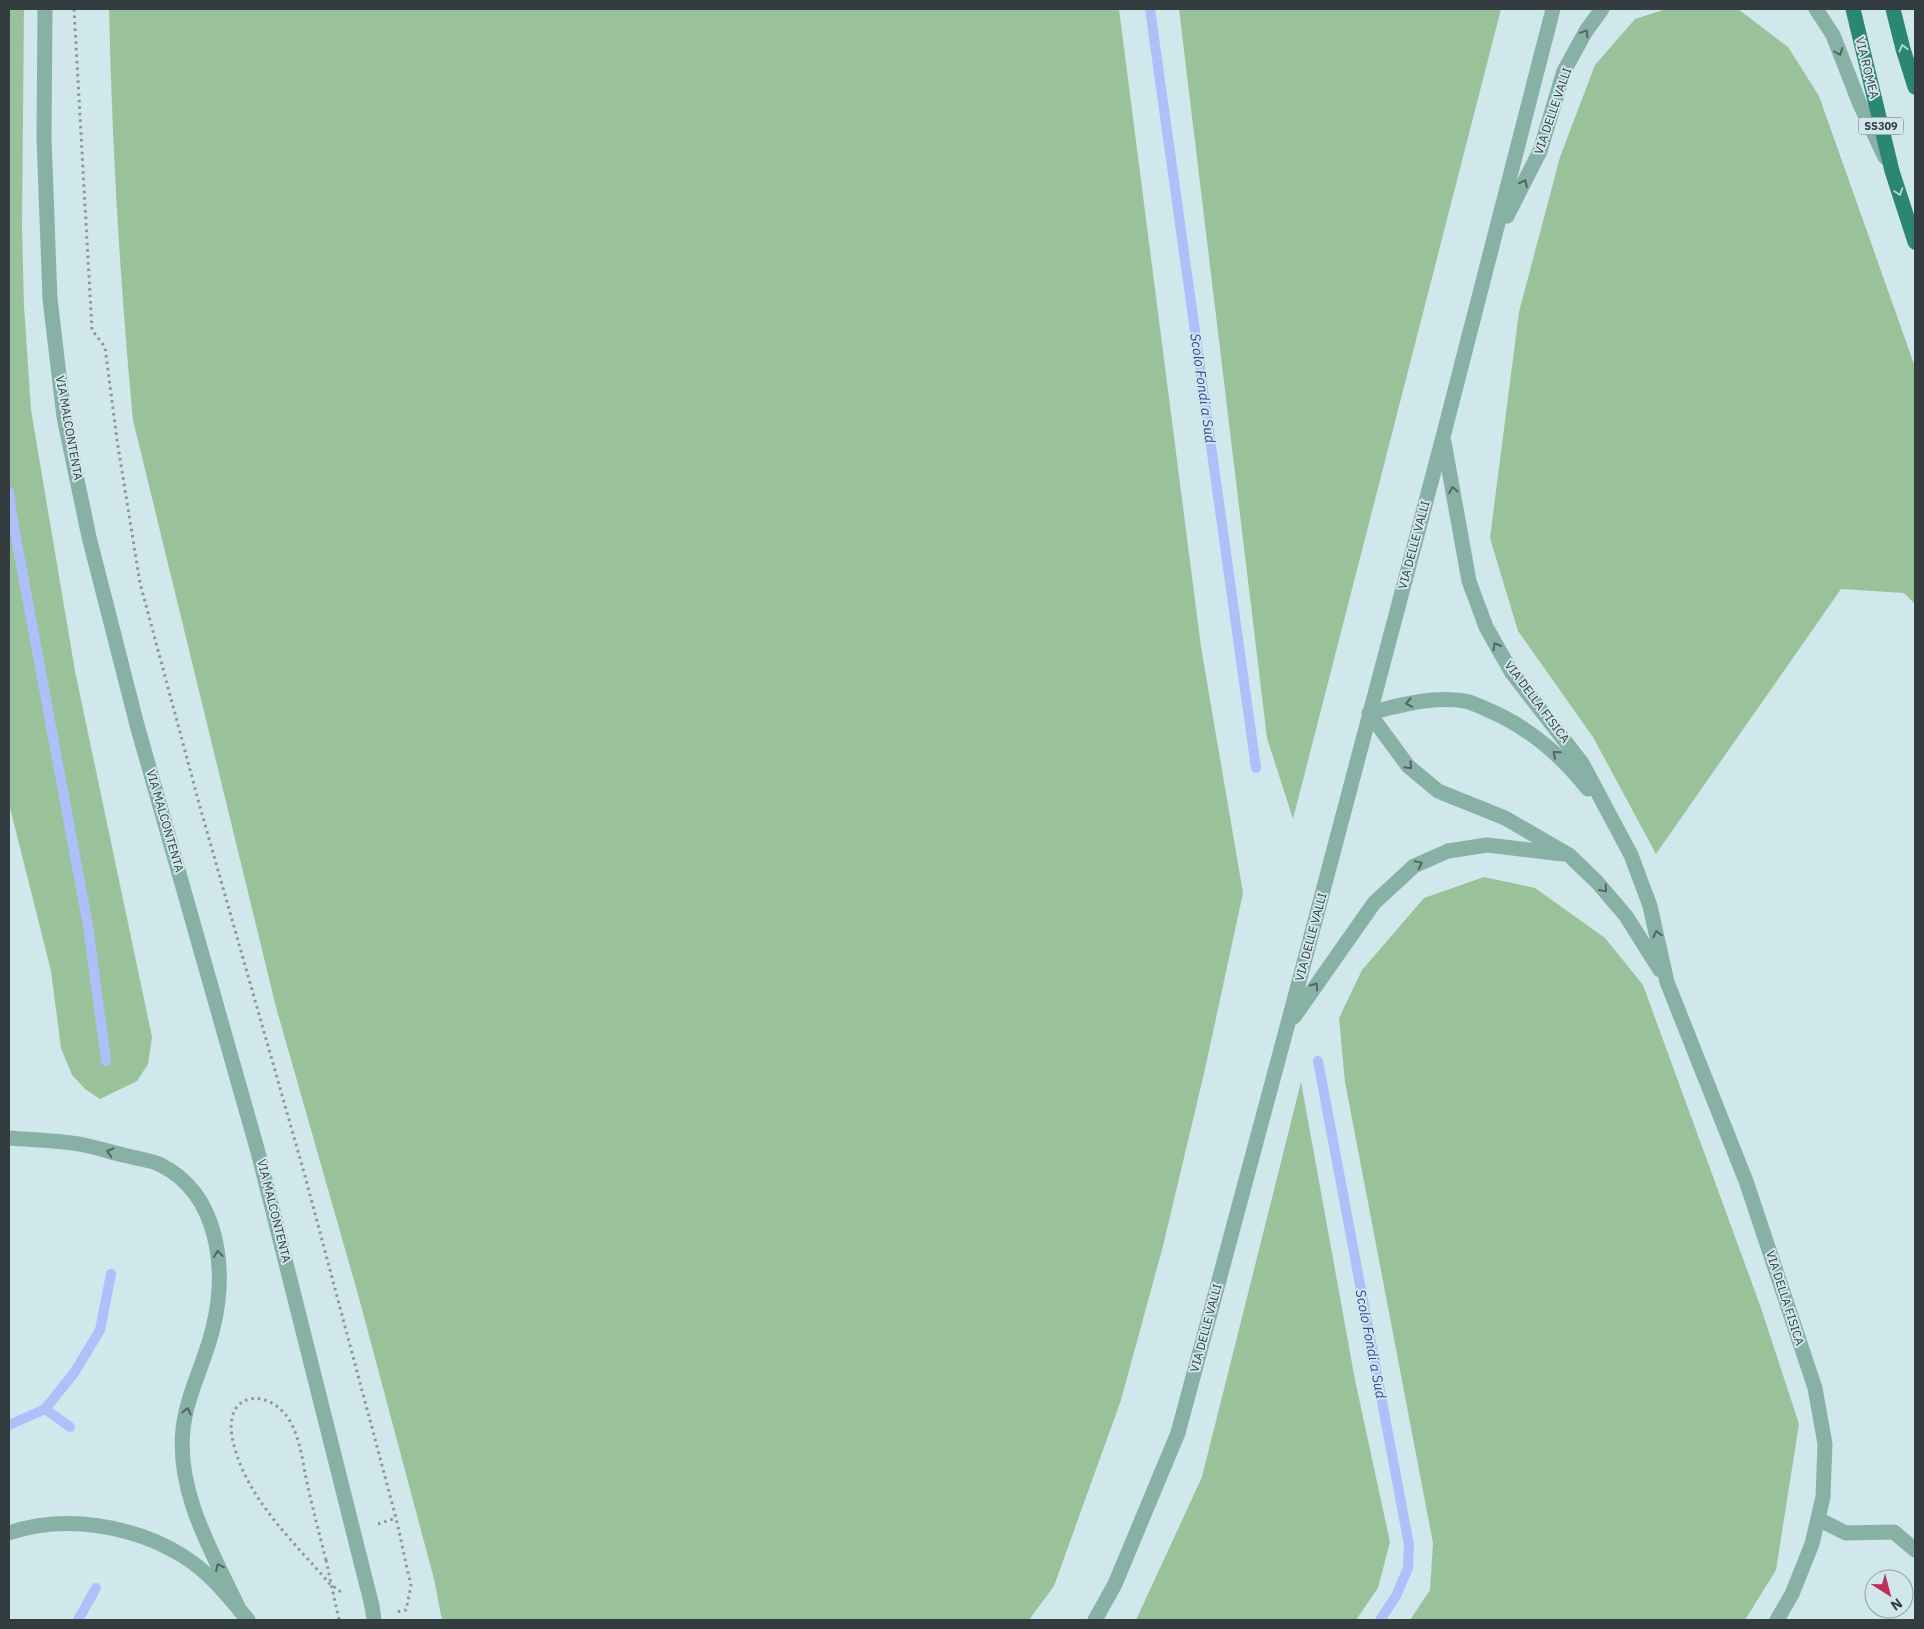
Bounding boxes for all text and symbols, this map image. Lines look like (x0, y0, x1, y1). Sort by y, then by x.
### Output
one-way arrow (1579, 30, 1589, 39)
street label: VIA ROMEA (1853, 35, 1882, 101)
one-way arrow (1898, 44, 1908, 53)
one-way arrow (1833, 47, 1843, 56)
street label: VIA DELLE VALLI (1531, 65, 1574, 156)
road number: SS309 (1858, 118, 1904, 134)
one-way arrow (1518, 179, 1528, 188)
one-way arrow (1893, 187, 1903, 195)
water label: Scolo Fondi a Sud (1186, 332, 1220, 445)
street label: VIA MALCONTENTA (53, 374, 86, 482)
one-way arrow (1448, 486, 1458, 495)
street label: VIA DELLE VALLI (1395, 499, 1433, 591)
one-way arrow (1493, 642, 1503, 651)
street label: VIA DELLA FISICA (1502, 658, 1573, 746)
one-way arrow (1404, 698, 1413, 708)
one-way arrow (1552, 751, 1561, 760)
one-way arrow (1403, 760, 1412, 769)
street label: VIA MALCONTENTA (144, 768, 187, 874)
one-way arrow (1414, 860, 1423, 870)
one-way arrow (1598, 883, 1606, 892)
street label: VIA DELLE VALLI (1292, 891, 1330, 983)
one-way arrow (1652, 930, 1662, 938)
one-way arrow (1309, 983, 1318, 992)
one-way arrow (105, 1147, 114, 1158)
street label: VIA MALCONTENTA (254, 1158, 295, 1264)
one-way arrow (213, 1249, 224, 1257)
street label: VIA DELLA FISICA (1763, 1249, 1808, 1347)
street label: VIA DELLE VALLI (1187, 1282, 1225, 1374)
water label: Scolo Fondi a Sud (1352, 1288, 1391, 1401)
one-way arrow (181, 1407, 192, 1416)
one-way arrow (215, 1563, 226, 1572)
north arrow (1864, 1569, 1914, 1619)
text: N (1887, 1594, 1906, 1615)

